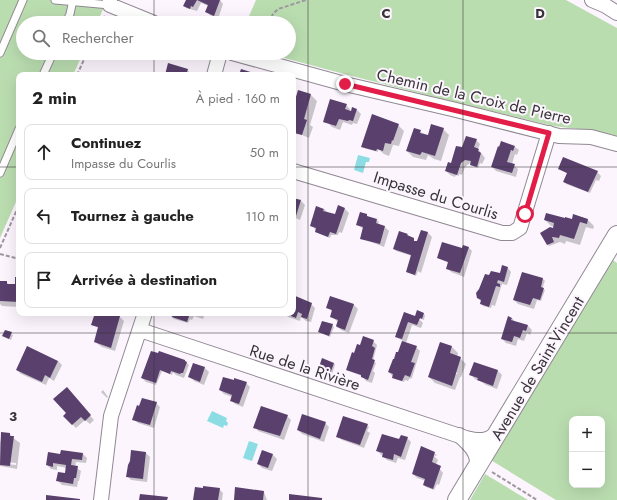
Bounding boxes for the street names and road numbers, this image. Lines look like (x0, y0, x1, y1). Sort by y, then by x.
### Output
street label: Chemin de la Croix de Pierre (374, 63, 573, 130)
street label: Impasse du Courlis (371, 166, 501, 225)
street label: Avenue de Saint-Vincent (485, 292, 590, 445)
street label: Rue de la Rivière (247, 339, 363, 396)

